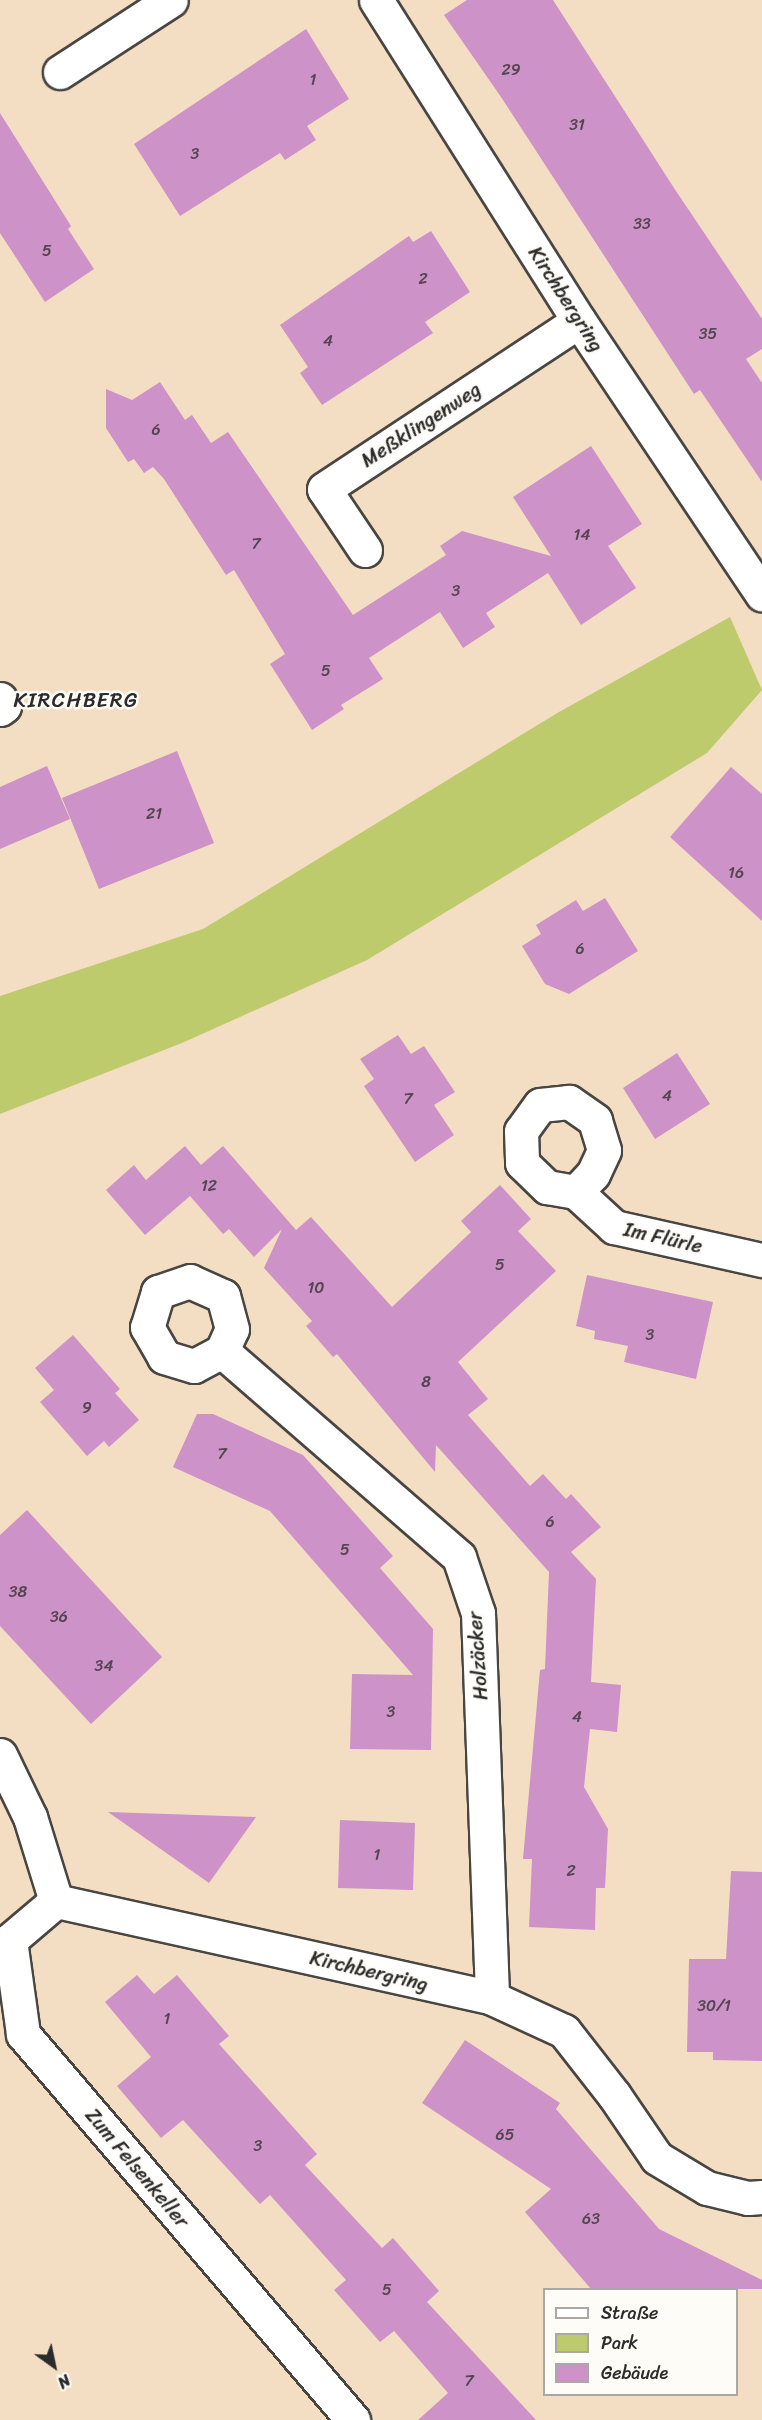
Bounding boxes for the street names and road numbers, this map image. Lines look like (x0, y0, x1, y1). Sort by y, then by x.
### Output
street label: Kirchbergring (523, 242, 609, 356)
street label: Meßklingenweg (357, 377, 485, 473)
street label: Im Flürle (621, 1217, 705, 1259)
street label: Holzäcker (463, 1611, 493, 1701)
street label: Kirchbergring (308, 1946, 430, 1996)
street label: Zum Felsenkeller (80, 2103, 194, 2233)

